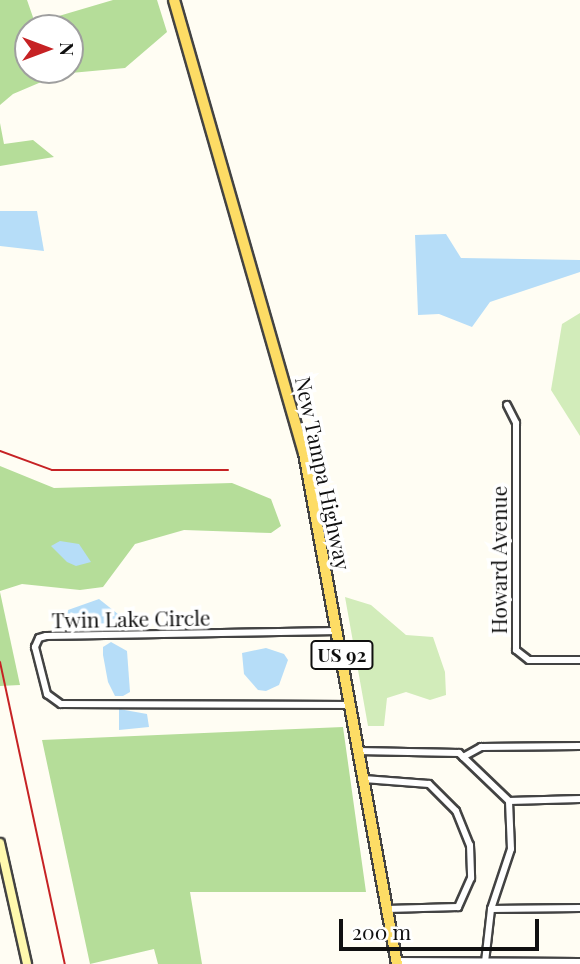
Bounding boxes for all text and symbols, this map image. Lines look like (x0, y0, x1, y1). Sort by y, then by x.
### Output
north arrow (14, 14, 84, 84)
text: N (55, 42, 81, 56)
street label: New Tampa Highway (291, 373, 357, 573)
street label: Howard Avenue (485, 485, 511, 635)
street label: Twin Lake Circle (51, 604, 211, 632)
road number: US 92 (309, 640, 375, 670)
scale bar (342, 904, 542, 948)
text: 200 m (352, 917, 411, 945)

